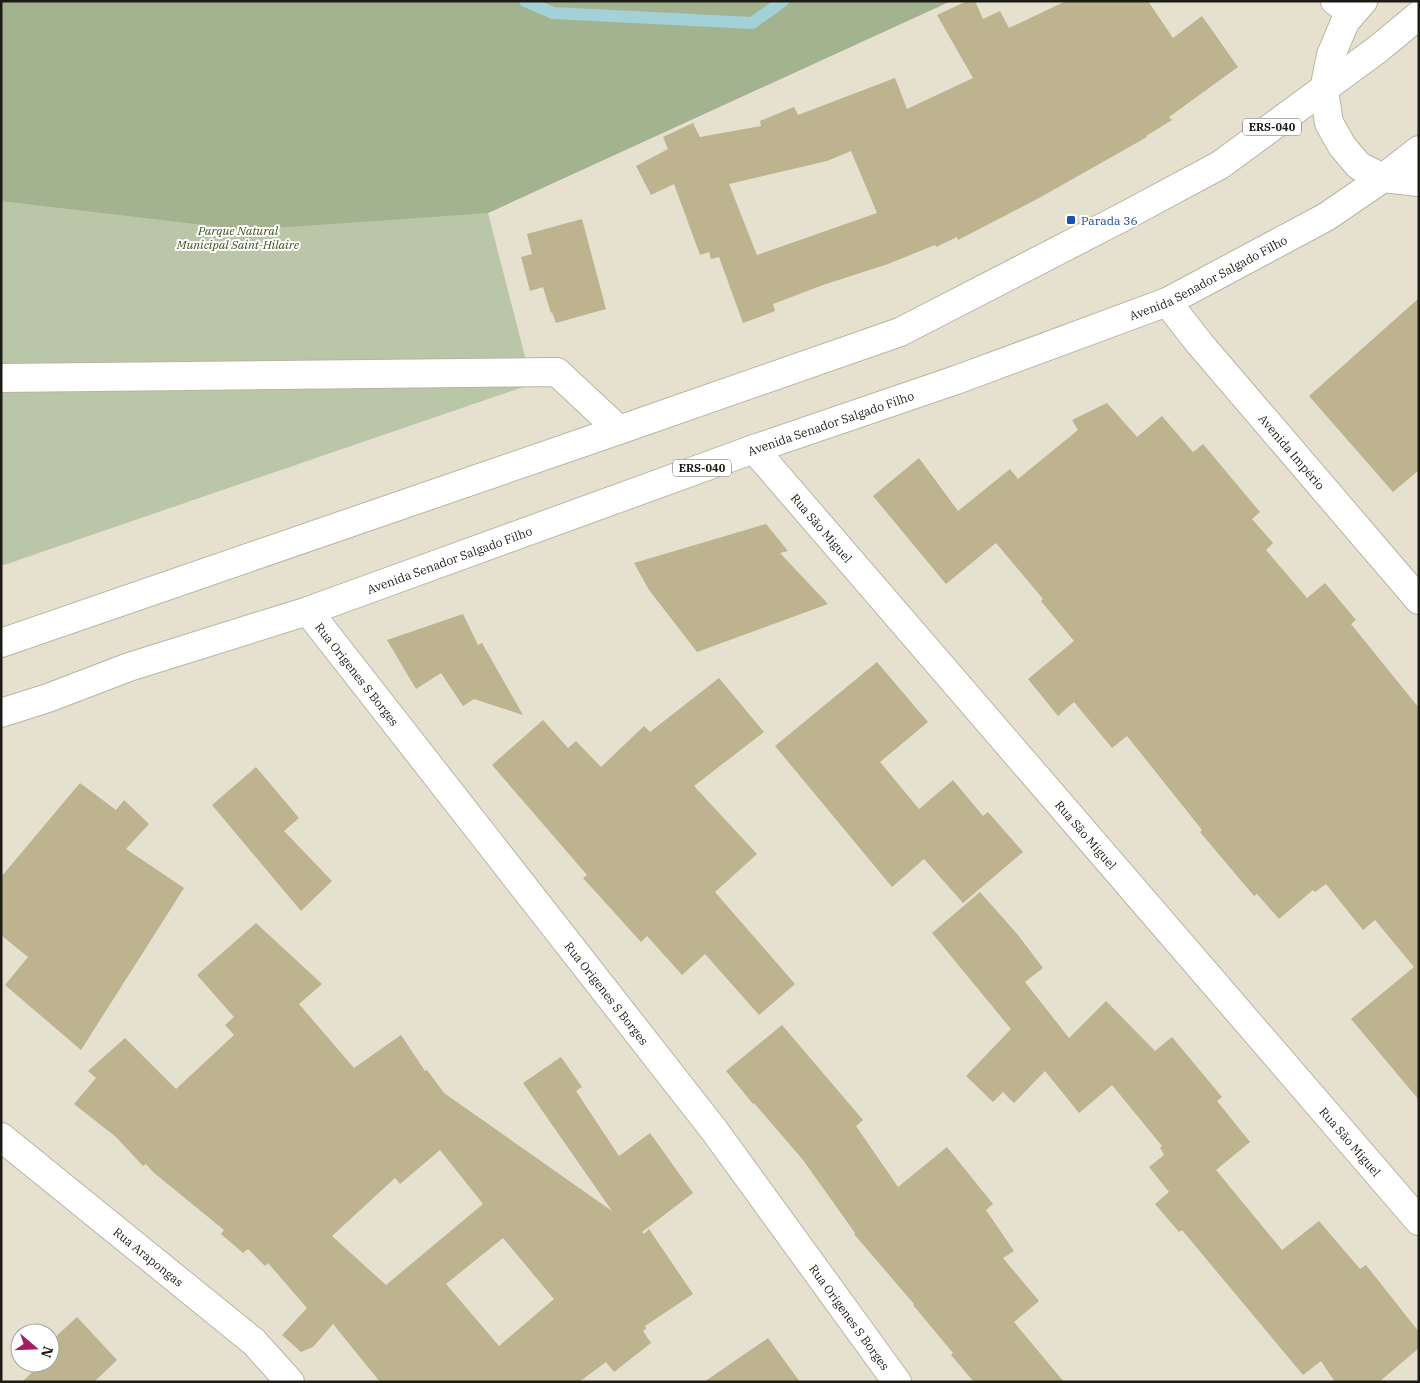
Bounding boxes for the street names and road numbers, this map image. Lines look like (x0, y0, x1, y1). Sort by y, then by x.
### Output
road number: ERS-040 (1243, 118, 1301, 136)
street label: Avenida Senador Salgado Filho (1127, 232, 1290, 323)
street label: Avenida Senador Salgado Filho (745, 387, 916, 458)
street label: Avenida Império (1256, 411, 1328, 492)
road number: ERS-040 (673, 459, 731, 476)
street label: Rua São Miguel (788, 490, 856, 566)
street label: Avenida Senador Salgado Filho (365, 523, 534, 597)
street label: Rua Origenes S Borges (312, 619, 402, 729)
street label: Rua São Miguel (1052, 797, 1120, 873)
street label: Rua Origenes S Borges (562, 938, 652, 1048)
street label: Rua São Miguel (1317, 1104, 1385, 1179)
street label: Rua Arapongas (111, 1224, 187, 1290)
street label: Rua Origenes S Borges (806, 1261, 893, 1373)

